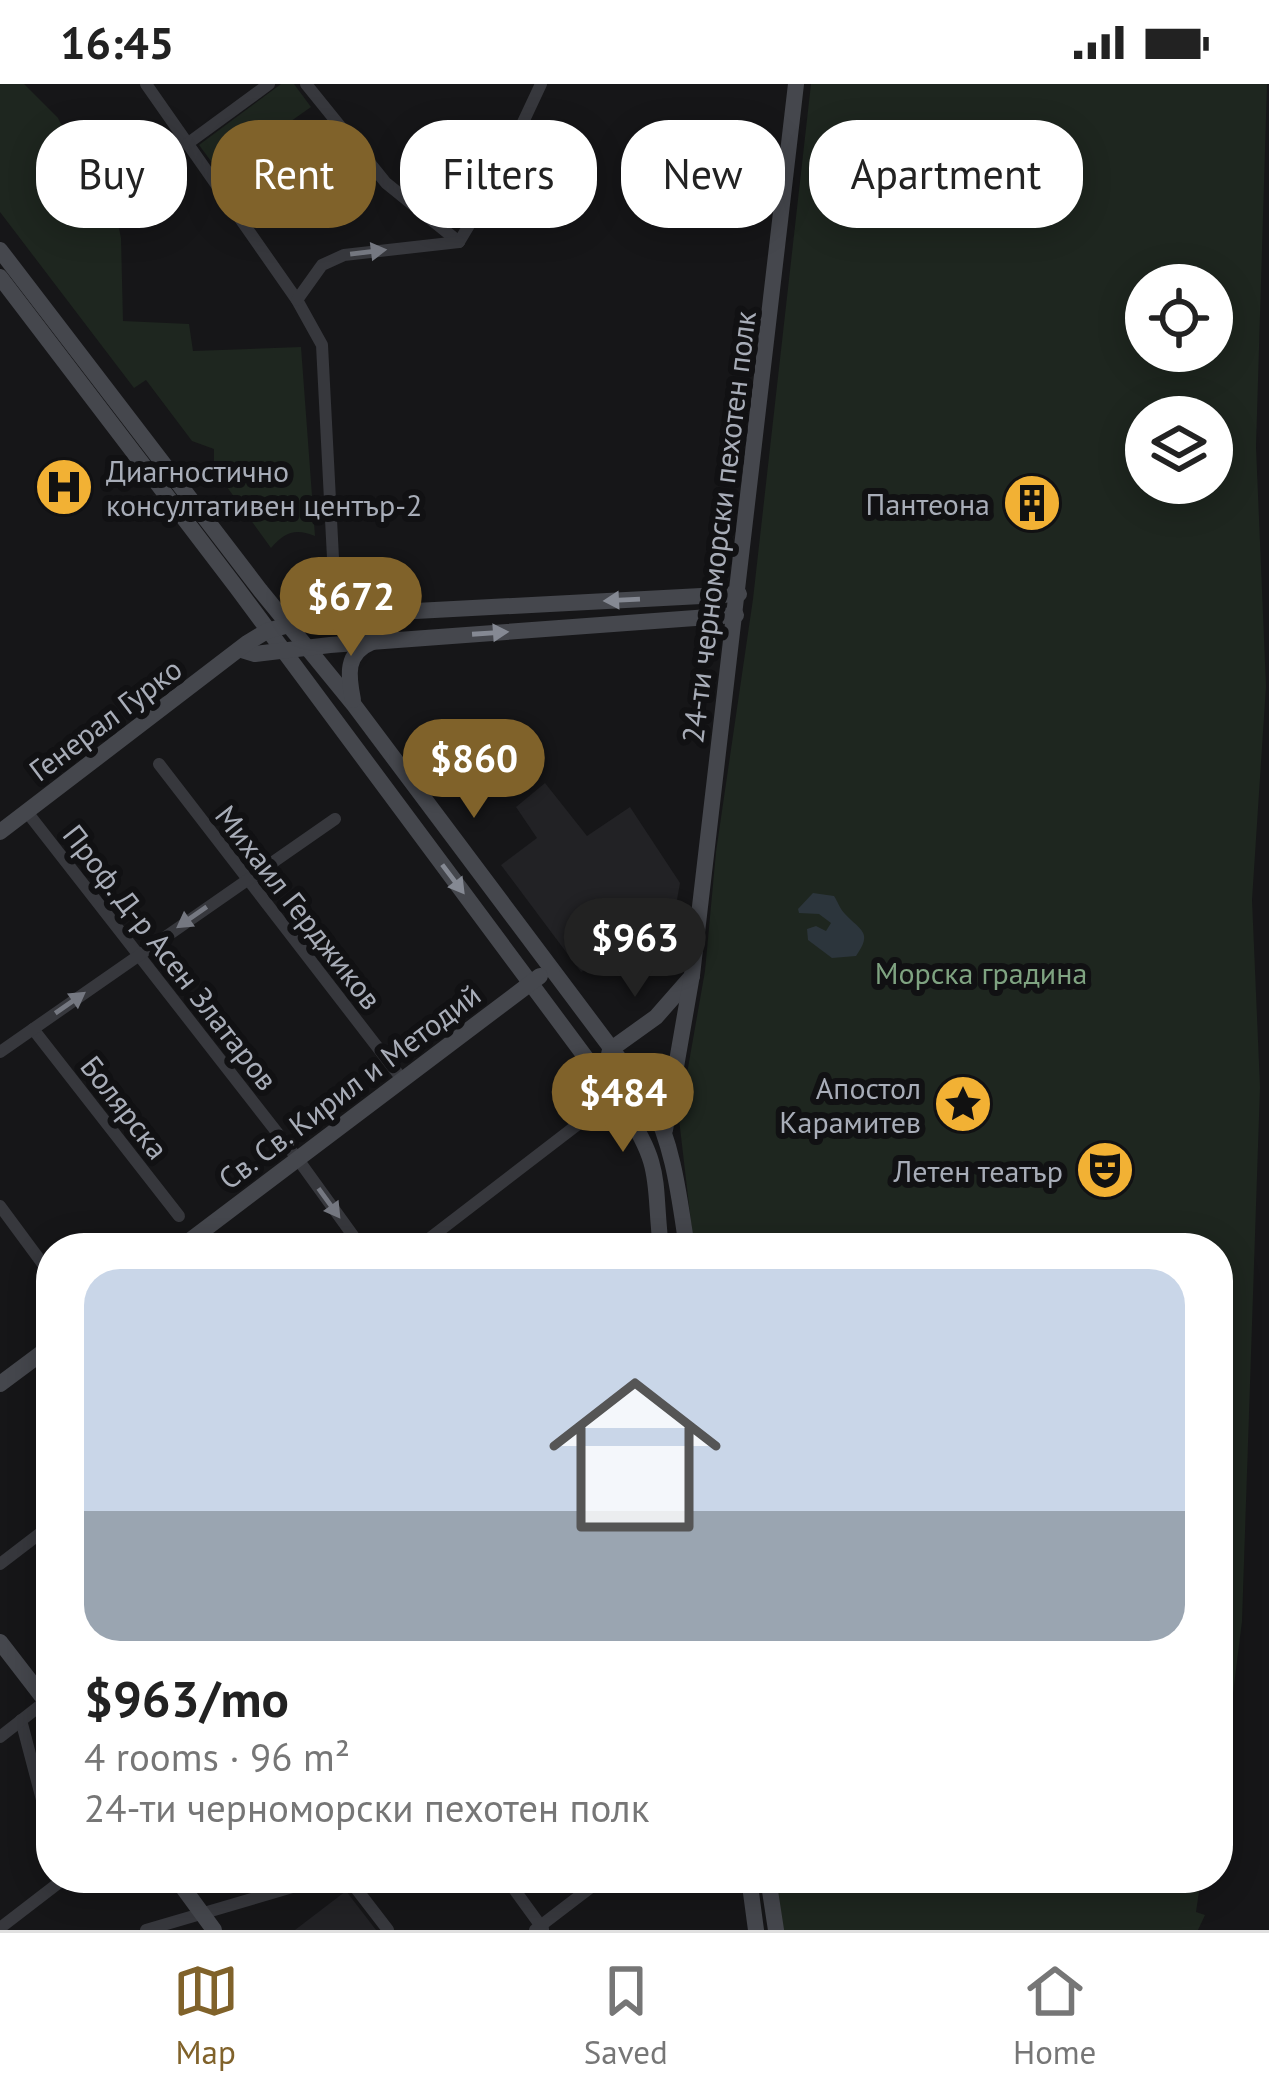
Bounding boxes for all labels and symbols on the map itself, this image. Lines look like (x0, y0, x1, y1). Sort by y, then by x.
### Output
one-way arrow (350, 243, 387, 262)
street label: 24-ти черноморски пехотен полк (672, 308, 764, 745)
place label: Диагностично консултативен център-2 (106, 451, 422, 524)
hospital icon: Диагностично консултативен център-2 (33, 456, 95, 518)
building icon: Пантеона (1001, 472, 1063, 534)
place label: Пантеона (866, 484, 990, 523)
pin: $672 (280, 557, 422, 659)
one-way arrow (603, 591, 641, 610)
one-way arrow (472, 623, 509, 642)
street label: Генерал Гурко (21, 649, 189, 789)
pin: $860 (403, 719, 545, 821)
street label: Михаил Герджиков (207, 797, 391, 1017)
street label: Проф. Д-р Асен Златаров (55, 816, 287, 1098)
one-way arrow (441, 864, 465, 895)
pin: $963 (564, 898, 706, 1000)
one-way arrow (176, 905, 208, 928)
park label: Морска градина (875, 953, 1087, 992)
street label: Св. Св. Кирил и Методий (210, 975, 488, 1197)
one-way arrow (53, 992, 86, 1015)
street label: Болярска (72, 1047, 178, 1167)
pin: $484 (552, 1053, 694, 1155)
place label: Апостол Карамитев (779, 1068, 921, 1141)
place icon: Апостол Карамитев (932, 1073, 994, 1135)
theatre icon: Летен театър (1074, 1139, 1136, 1201)
place label: Летен театър (893, 1151, 1063, 1190)
one-way arrow (317, 1187, 340, 1219)

